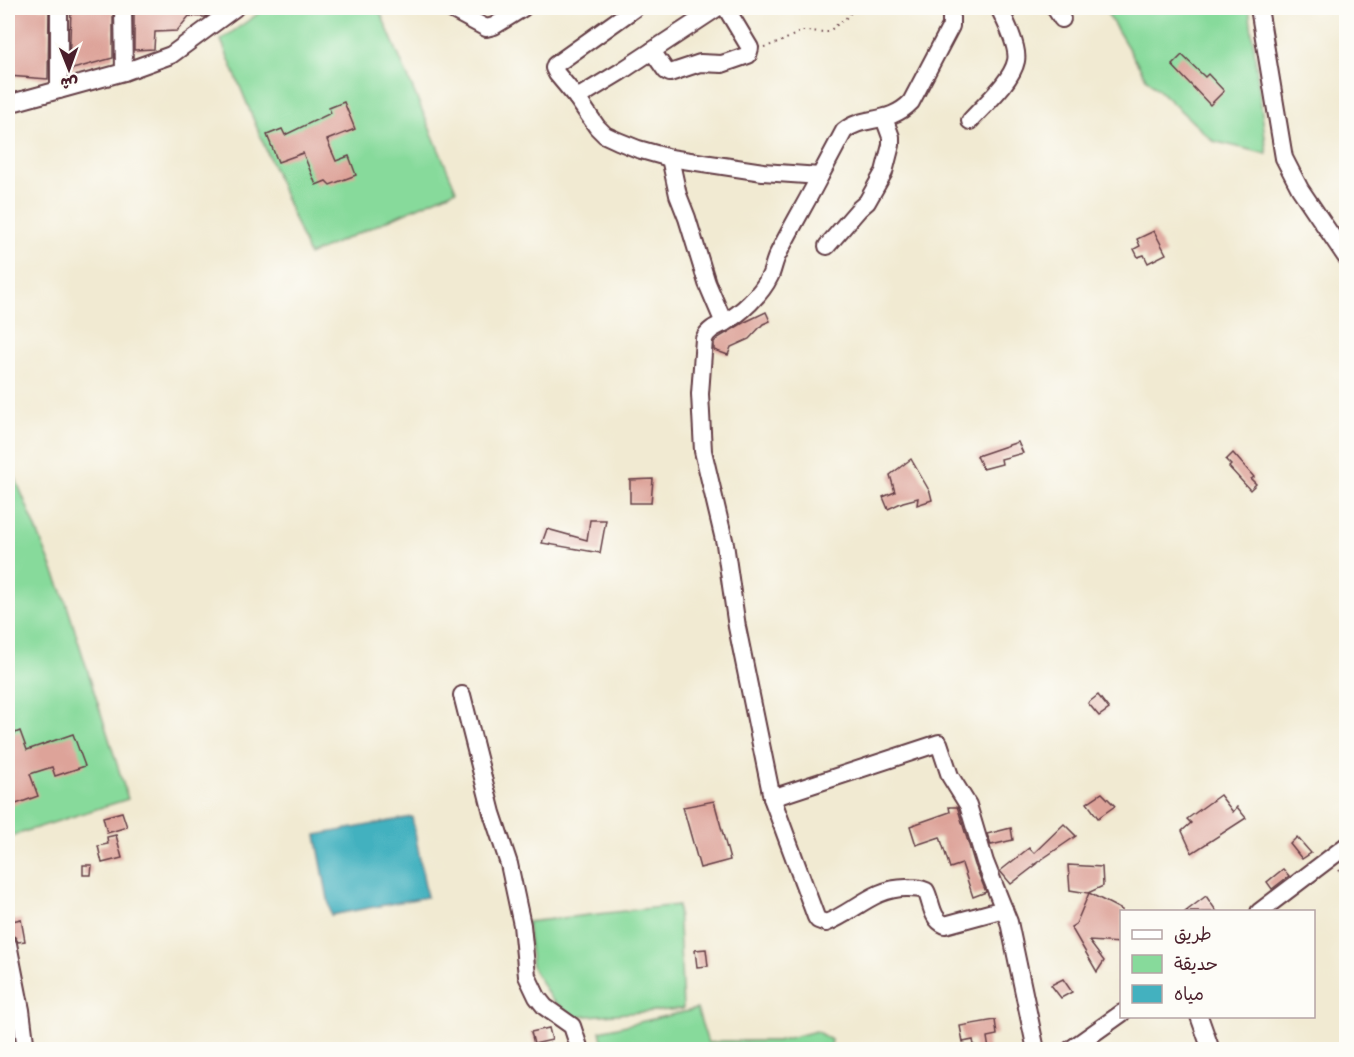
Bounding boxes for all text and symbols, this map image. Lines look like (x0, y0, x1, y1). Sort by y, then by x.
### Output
north arrow (39, 39, 99, 99)
text: ش (60, 74, 78, 92)
legend (1120, 910, 1315, 1018)
text: طريق (1174, 924, 1212, 945)
text: حديقة (1174, 954, 1218, 975)
text: مياه (1174, 984, 1204, 1005)

